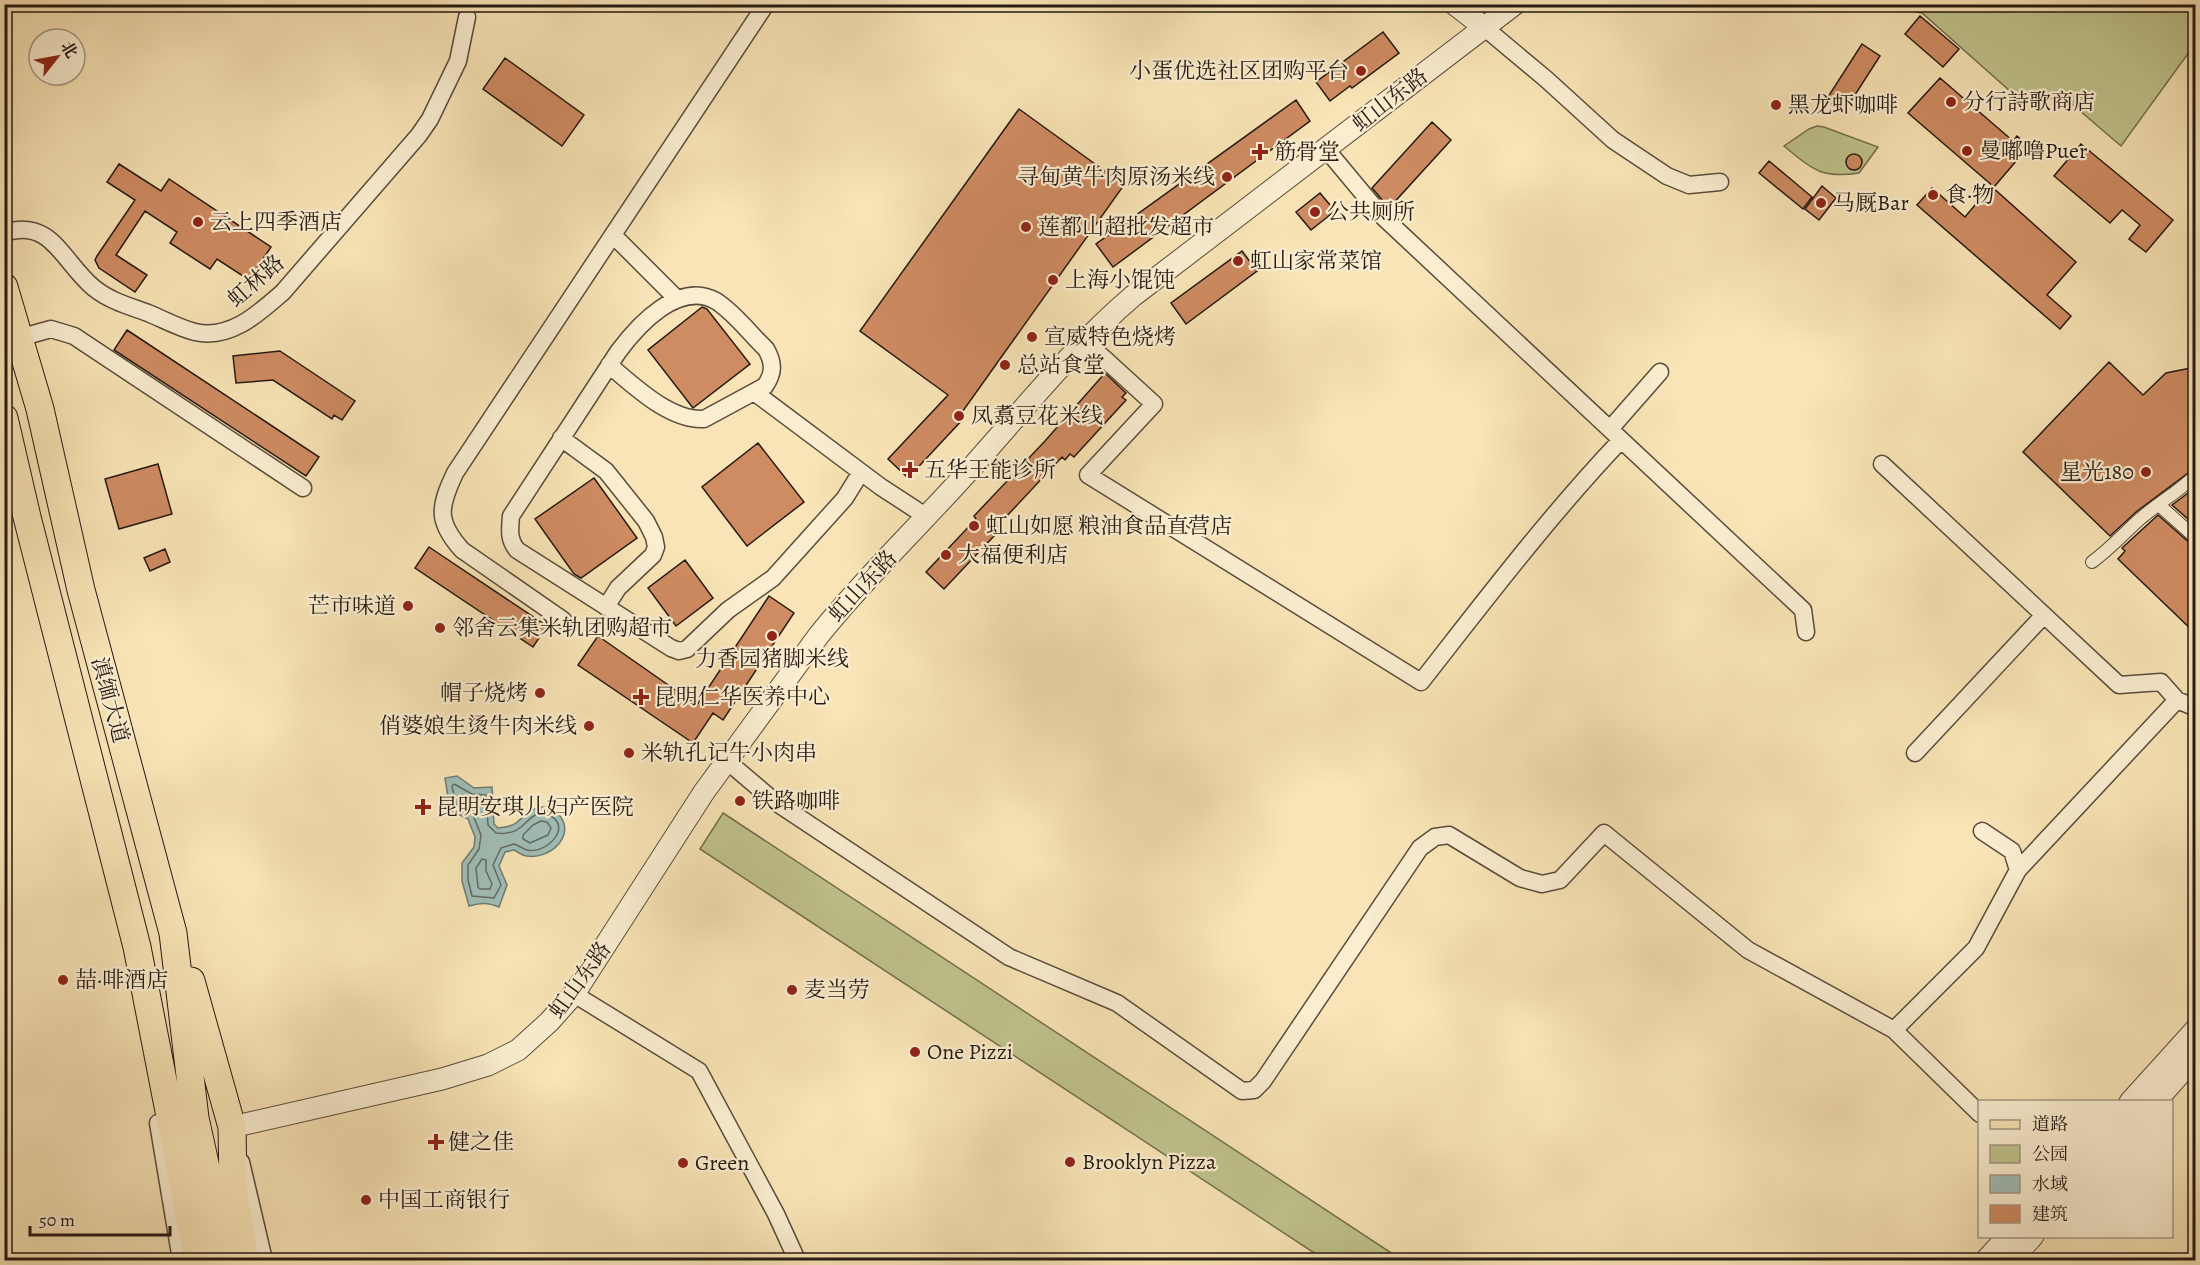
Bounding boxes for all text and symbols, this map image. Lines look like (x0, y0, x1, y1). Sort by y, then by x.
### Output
north arrow (27, 27, 87, 87)
text: 北 (55, 37, 83, 62)
place label: 小蛋优选社区团购平台 (1129, 56, 1349, 86)
street label: 虹山东路 (1346, 61, 1434, 139)
marker: 小蛋优选社区团购平台 (1354, 64, 1368, 78)
place label: 分行詩歌商店 (1963, 87, 2095, 117)
place label: 黑龙虾咖啡 (1788, 90, 1898, 120)
marker: 分行詩歌商店 (1944, 95, 1958, 109)
marker: 黑龙虾咖啡 (1769, 98, 1783, 112)
place label: 曼嘟噜Puer (1979, 136, 2087, 166)
place label: 筋骨堂 (1274, 137, 1340, 167)
marker: 筋骨堂 (1251, 143, 1269, 161)
marker: 曼嘟噜Puer (1960, 144, 1974, 158)
place label: 寻甸黄牛肉原汤米线 (1017, 162, 1215, 192)
marker: 寻甸黄牛肉原汤米线 (1220, 170, 1234, 184)
place label: 食·物 (1945, 180, 1994, 210)
place label: 马厩Bar (1833, 188, 1909, 218)
marker: 食·物 (1926, 188, 1940, 202)
marker: 马厩Bar (1814, 196, 1828, 210)
place label: 公共厕所 (1327, 197, 1415, 227)
marker: 公共厕所 (1308, 205, 1322, 219)
place label: 云上四季酒店 (210, 207, 342, 237)
place label: 莲都山超批发超市 (1038, 212, 1214, 242)
marker: 云上四季酒店 (191, 215, 205, 229)
marker: 莲都山超批发超市 (1019, 220, 1033, 234)
place label: 虹山家常菜馆 (1250, 246, 1382, 276)
street label: 虹林路 (221, 248, 291, 314)
marker: 虹山家常菜馆 (1231, 254, 1245, 268)
place label: 上海小馄饨 (1065, 265, 1175, 295)
marker: 上海小馄饨 (1046, 273, 1060, 287)
place label: 宣威特色烧烤 (1044, 322, 1176, 352)
marker: 宣威特色烧烤 (1025, 330, 1039, 344)
place label: 总站食堂 (1017, 350, 1105, 380)
marker: 总站食堂 (998, 358, 1012, 372)
place label: 凤翥豆花米线 (971, 401, 1103, 431)
marker: 凤翥豆花米线 (952, 409, 966, 423)
place label: 五华王能诊所 (924, 455, 1056, 485)
place label: 星光180 (2060, 457, 2134, 487)
marker: 五华王能诊所 (901, 461, 919, 479)
marker: 星光180 (2139, 465, 2153, 479)
place label: 虹山如愿 粮油食品直营店 (986, 511, 1232, 541)
marker: 虹山如愿 粮油食品直营店 (967, 519, 981, 533)
place label: 大福便利店 (958, 540, 1068, 570)
street label: 虹山东路 (822, 544, 904, 628)
marker: 大福便利店 (939, 548, 953, 562)
place label: 芒市味道 (308, 591, 396, 621)
marker: 芒市味道 (401, 599, 415, 613)
place label: 邻舍云集米轨团购超市 (452, 613, 672, 643)
marker: 邻舍云集米轨团购超市 (433, 621, 447, 635)
marker: 力香园猪脚米线 (765, 629, 779, 643)
place label: 力香园猪脚米线 (695, 644, 849, 674)
street label: 滇缅大道 (84, 654, 136, 746)
place label: 帽子烧烤 (440, 678, 528, 708)
place label: 昆明仁华医养中心 (654, 682, 830, 712)
marker: 帽子烧烤 (533, 686, 547, 700)
marker: 昆明仁华医养中心 (632, 688, 650, 706)
place label: 俏婆娘生烫牛肉米线 (379, 711, 577, 741)
marker: 俏婆娘生烫牛肉米线 (582, 719, 596, 733)
place label: 米轨孔记牛小肉串 (641, 738, 817, 768)
marker: 米轨孔记牛小肉串 (622, 746, 636, 760)
place label: 铁路咖啡 (752, 786, 840, 816)
place label: 昆明安琪儿妇产医院 (436, 792, 634, 822)
marker: 铁路咖啡 (733, 794, 747, 808)
marker: 昆明安琪儿妇产医院 (414, 798, 432, 816)
street label: 虹山东路 (542, 936, 618, 1024)
place label: 喆·啡酒店 (75, 965, 168, 995)
marker: 喆·啡酒店 (56, 973, 70, 987)
place label: 麦当劳 (804, 975, 870, 1005)
marker: 麦当劳 (785, 983, 799, 997)
place label: One Pizzi (927, 1037, 1013, 1067)
marker: One Pizzi (908, 1045, 922, 1059)
legend (1978, 1100, 2173, 1238)
text: 道路 (2032, 1112, 2068, 1136)
place label: 健之佳 (448, 1127, 514, 1157)
marker: 健之佳 (429, 1135, 443, 1149)
text: 公园 (2032, 1142, 2068, 1166)
place label: Brooklyn Pizza (1082, 1147, 1217, 1177)
place label: Green (695, 1148, 749, 1178)
marker: Brooklyn Pizza (1063, 1155, 1077, 1169)
marker: Green (676, 1156, 690, 1170)
text: 水域 (2032, 1172, 2068, 1196)
place label: 中国工商银行 (378, 1185, 510, 1215)
marker: 中国工商银行 (359, 1193, 373, 1207)
scale bar (30, 1199, 170, 1237)
text: 建筑 (2032, 1202, 2068, 1226)
text: 50 m (39, 1208, 75, 1232)

